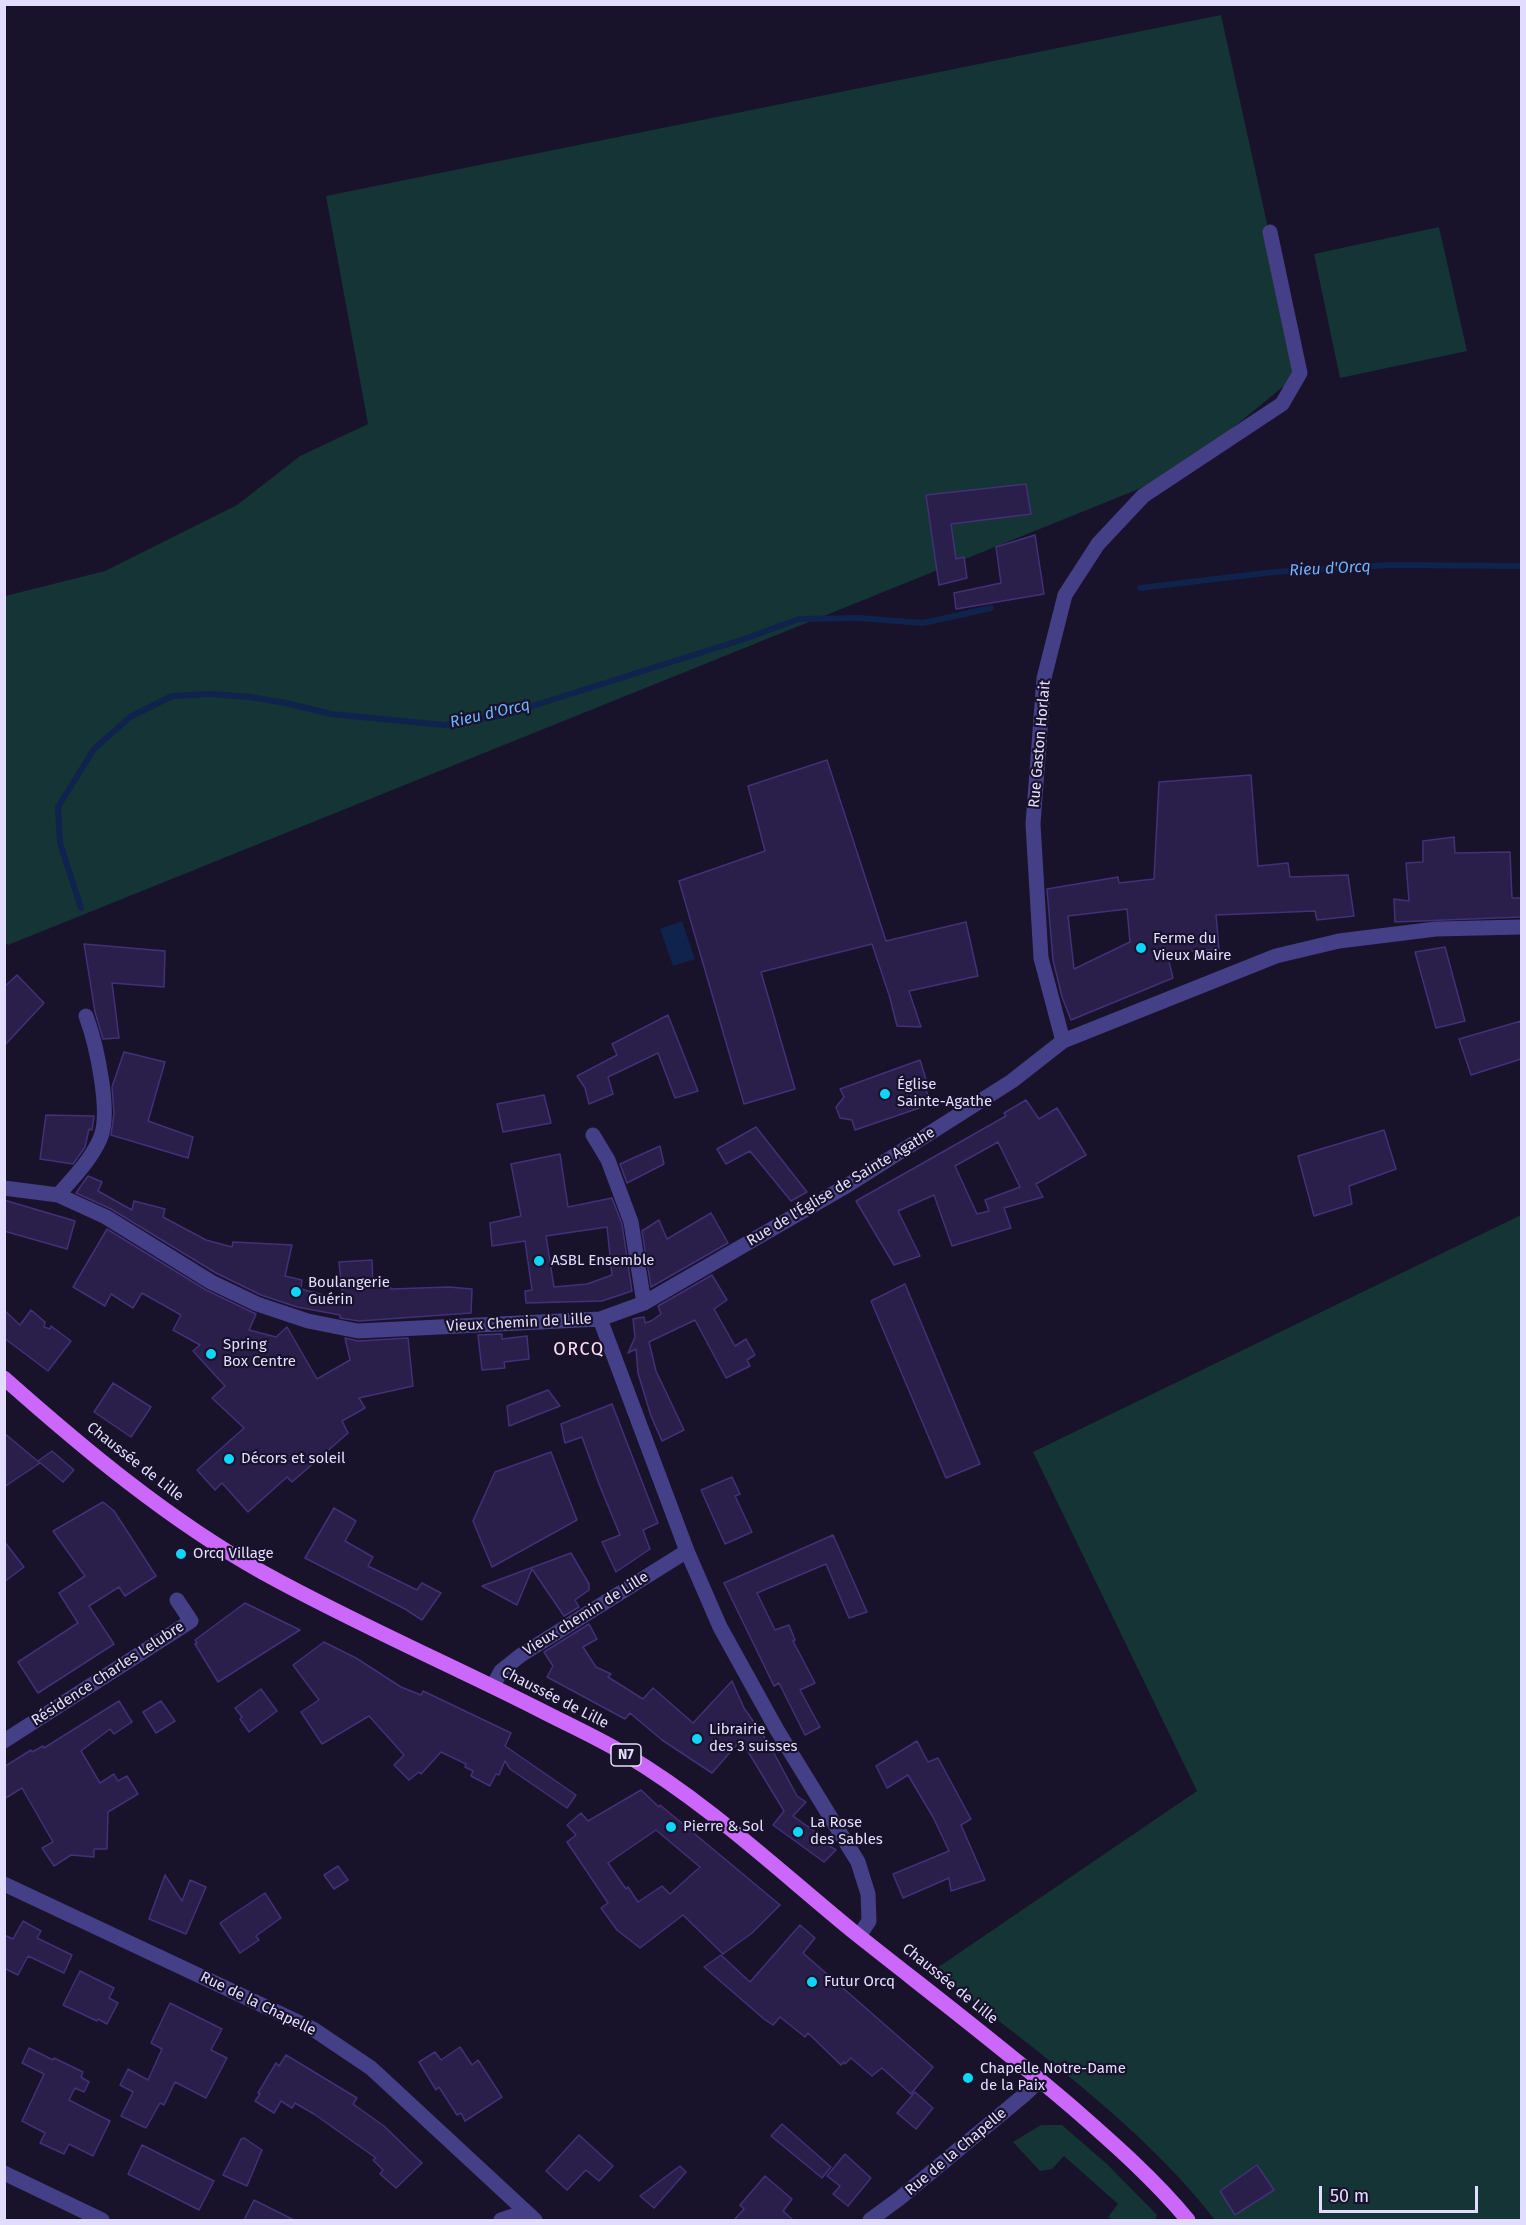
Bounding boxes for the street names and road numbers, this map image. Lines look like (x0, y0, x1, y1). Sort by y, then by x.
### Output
street label: Rue Gaston Horlait (1025, 679, 1055, 809)
street label: Rue de l'Église de Sainte Agathe (744, 1124, 938, 1250)
street label: Vieux Chemin de Lille (446, 1310, 592, 1336)
street label: Chaussée de Lille (83, 1419, 187, 1505)
street label: Vieux chemin de Lille (520, 1568, 652, 1660)
street label: Résidence Charles Lelubre (28, 1618, 188, 1730)
street label: Chaussée de Lille (498, 1663, 612, 1733)
road number: N7 (611, 1744, 641, 1766)
street label: Chaussée de Lille (899, 1940, 1001, 2028)
street label: Rue de la Chapelle (197, 1968, 319, 2040)
street label: Rue de la Chapelle (902, 2104, 1010, 2200)

